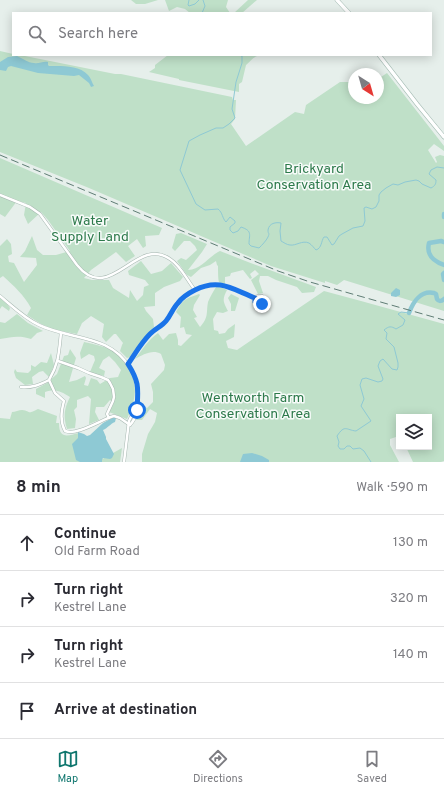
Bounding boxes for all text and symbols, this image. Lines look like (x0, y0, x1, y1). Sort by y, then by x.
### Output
search box (12, 12, 432, 56)
icon: search (26, 23, 48, 45)
text: Search here (58, 25, 138, 44)
north arrow (348, 68, 384, 104)
park label: Brickyard Conservation Area (257, 161, 371, 194)
park label: Water Supply Land (51, 213, 129, 246)
route end (253, 295, 271, 313)
park label: Wentworth Farm Conservation Area (196, 390, 310, 423)
route start (128, 401, 146, 419)
map controls (396, 414, 432, 450)
button: layers (396, 414, 432, 450)
text: 8 min (16, 477, 61, 499)
text: Walk · 590 m (356, 480, 428, 496)
text: Continue (54, 525, 116, 544)
icon: ahead (16, 532, 38, 554)
text: 130 m (393, 535, 428, 551)
text: Old Farm Road (54, 544, 140, 560)
text: Turn right (54, 581, 123, 600)
icon: right (16, 588, 38, 610)
text: 320 m (390, 591, 428, 607)
text: Kestrel Lane (54, 600, 126, 616)
text: Turn right (54, 637, 123, 656)
icon: right (16, 644, 38, 666)
text: 140 m (393, 647, 428, 663)
text: Kestrel Lane (54, 656, 126, 672)
icon: arrive (16, 700, 38, 722)
text: Arrive at destination (54, 701, 197, 720)
tab: Map (57, 748, 79, 786)
tab: Directions (193, 748, 243, 786)
tab: Saved (357, 748, 387, 786)

